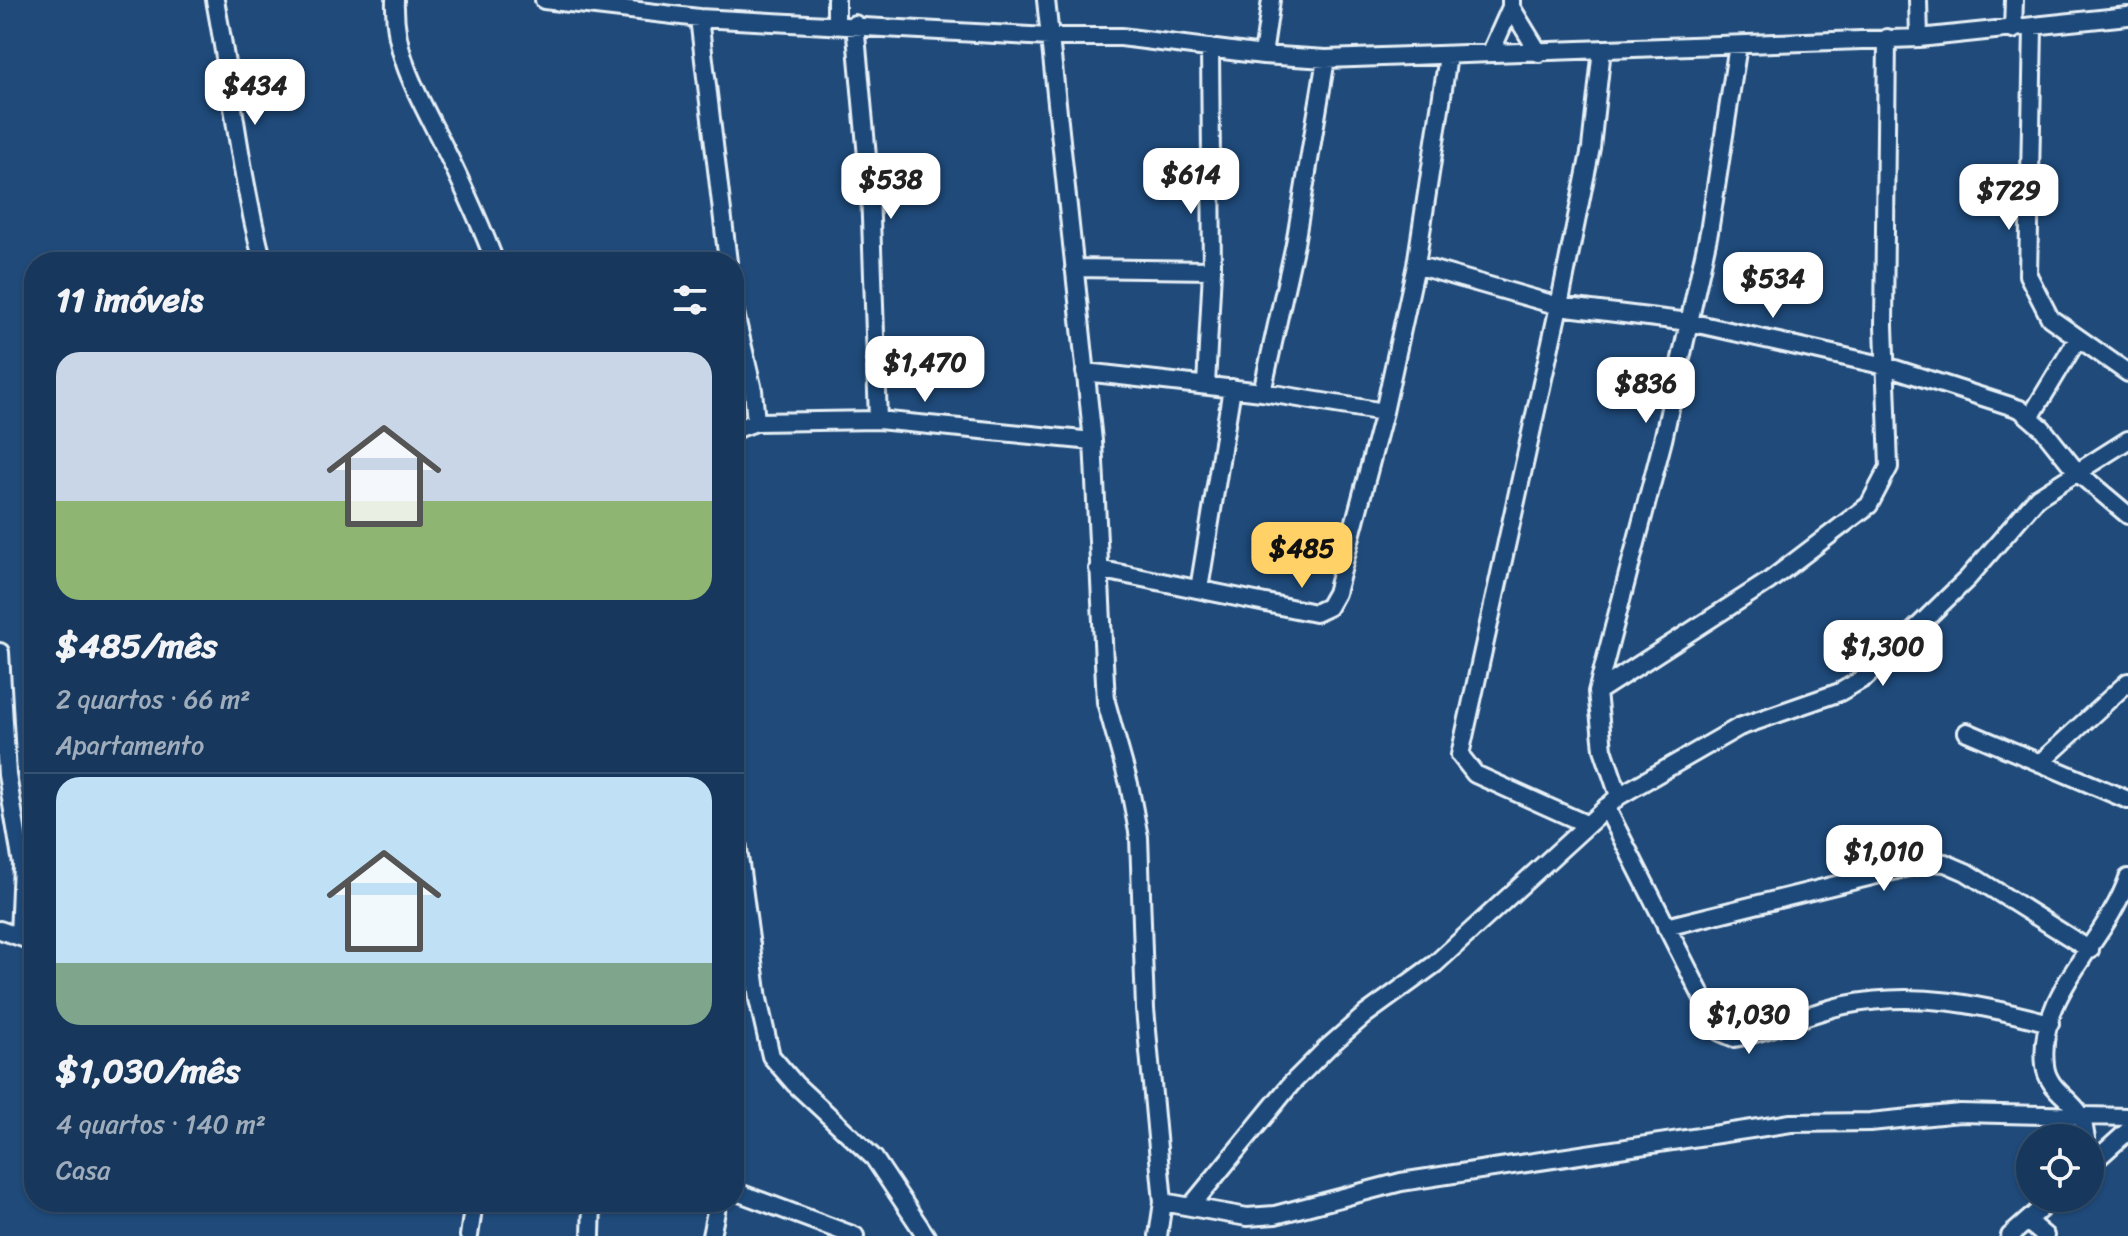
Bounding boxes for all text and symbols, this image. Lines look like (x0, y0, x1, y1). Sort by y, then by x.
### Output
pin: $434 (208, 59, 302, 127)
text: $434 (223, 62, 287, 108)
pin: $614 (1144, 148, 1238, 216)
text: $614 (1161, 151, 1221, 197)
pin: $538 (844, 153, 938, 221)
text: $538 (859, 156, 923, 202)
pin: $729 (1962, 164, 2056, 232)
text: $729 (1977, 167, 2041, 213)
pin: $534 (1726, 252, 1820, 320)
text: $534 (1741, 255, 1805, 301)
text: 11 imóveis (56, 270, 203, 330)
icon: filters (668, 278, 712, 322)
pin: $1,470 (860, 336, 990, 404)
text: $1,470 (883, 339, 967, 385)
pin: $836 (1599, 357, 1693, 425)
text: $836 (1615, 360, 1677, 406)
icon: home (312, 404, 456, 548)
pin: $485 (1255, 522, 1349, 590)
text: $485 (1269, 525, 1335, 571)
text: $485/mês (56, 616, 218, 676)
pin: $1,300 (1818, 620, 1948, 688)
text: $1,300 (1842, 623, 1924, 669)
text: 2 quartos · 66 m² (56, 676, 250, 722)
text: Apartamento (56, 722, 204, 768)
pin: $1,010 (1819, 825, 1949, 893)
text: $1,010 (1844, 828, 1924, 874)
icon: home (312, 829, 456, 973)
pin: $1,030 (1684, 988, 1814, 1056)
text: $1,030 (1708, 991, 1790, 1037)
text: $1,030/mês (56, 1041, 240, 1101)
text: 4 quartos · 140 m² (56, 1101, 266, 1147)
map controls (2016, 1124, 2104, 1212)
button: locate (2016, 1124, 2104, 1212)
text: Casa (56, 1147, 110, 1193)

